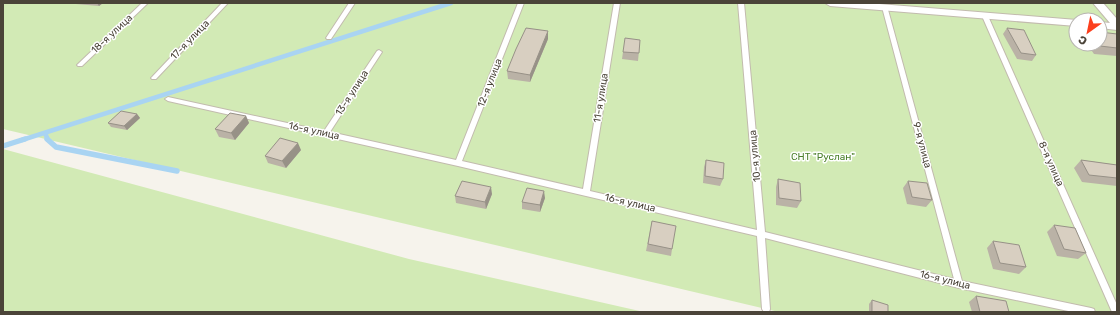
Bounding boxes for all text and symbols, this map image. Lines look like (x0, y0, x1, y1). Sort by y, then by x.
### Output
street label: 18-я улица (89, 12, 135, 56)
north arrow (1068, 12, 1108, 52)
street label: 17-я улица (168, 18, 212, 62)
text: С (1076, 32, 1090, 48)
street label: 12-я улица (475, 57, 505, 109)
street label: 13-я улица (333, 68, 371, 118)
street label: 11-я улица (591, 72, 611, 124)
street label: 16-я улица (287, 120, 341, 142)
street label: 9-я улица (910, 121, 934, 169)
street label: 10-я улица (747, 130, 763, 182)
street label: 8-я улица (1036, 140, 1066, 188)
park label: СНТ "Руслан" (791, 151, 855, 163)
street label: 16-я улица (603, 191, 657, 215)
street label: 16-я улица (918, 268, 972, 292)

